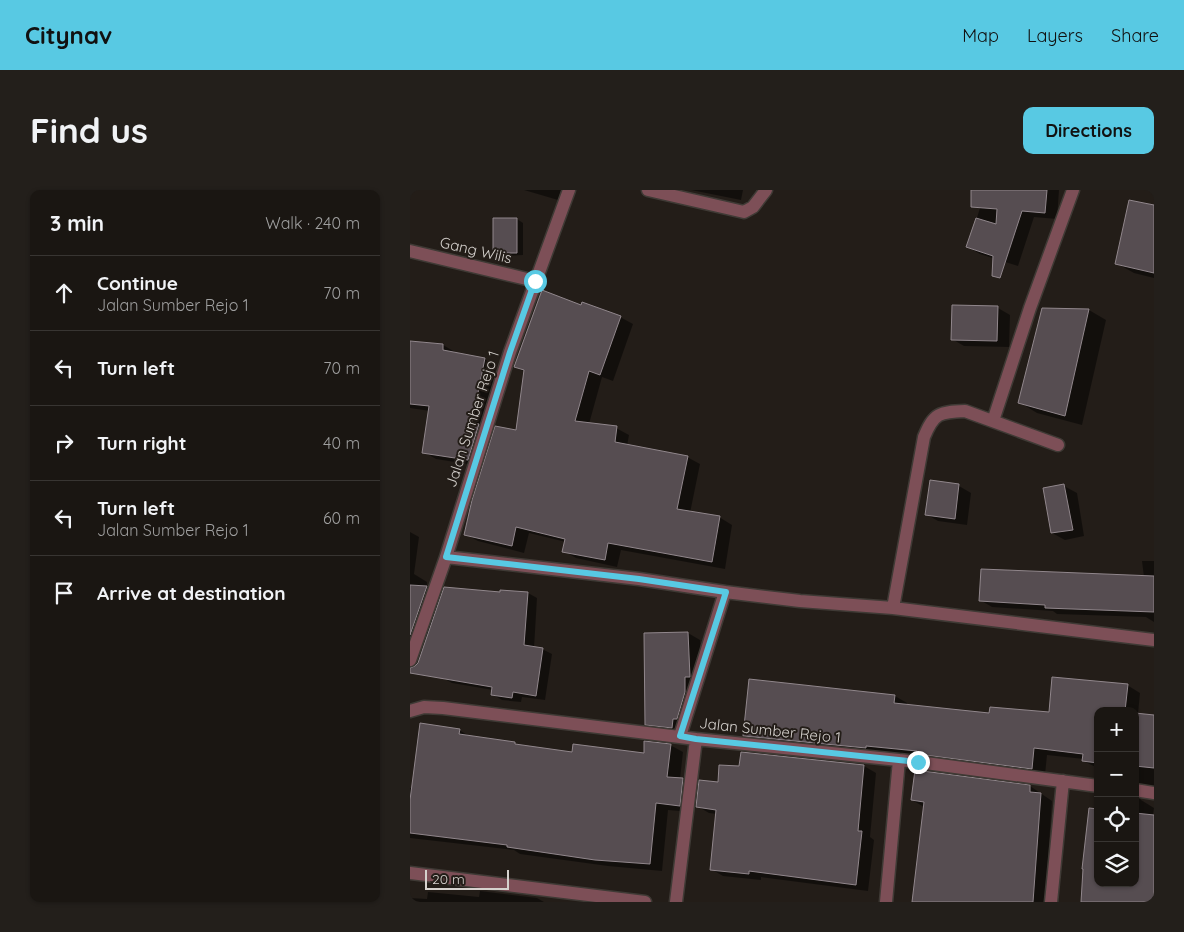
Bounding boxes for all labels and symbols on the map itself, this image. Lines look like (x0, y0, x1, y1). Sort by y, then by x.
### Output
street label: Gang Wilis (438, 233, 514, 267)
route start (524, 270, 547, 293)
street label: Jalan Sumber Rejo 1 (441, 348, 503, 490)
street label: Jalan Sumber Rejo 1 (698, 713, 842, 747)
route end (907, 751, 930, 774)
scale bar (425, 867, 509, 890)

